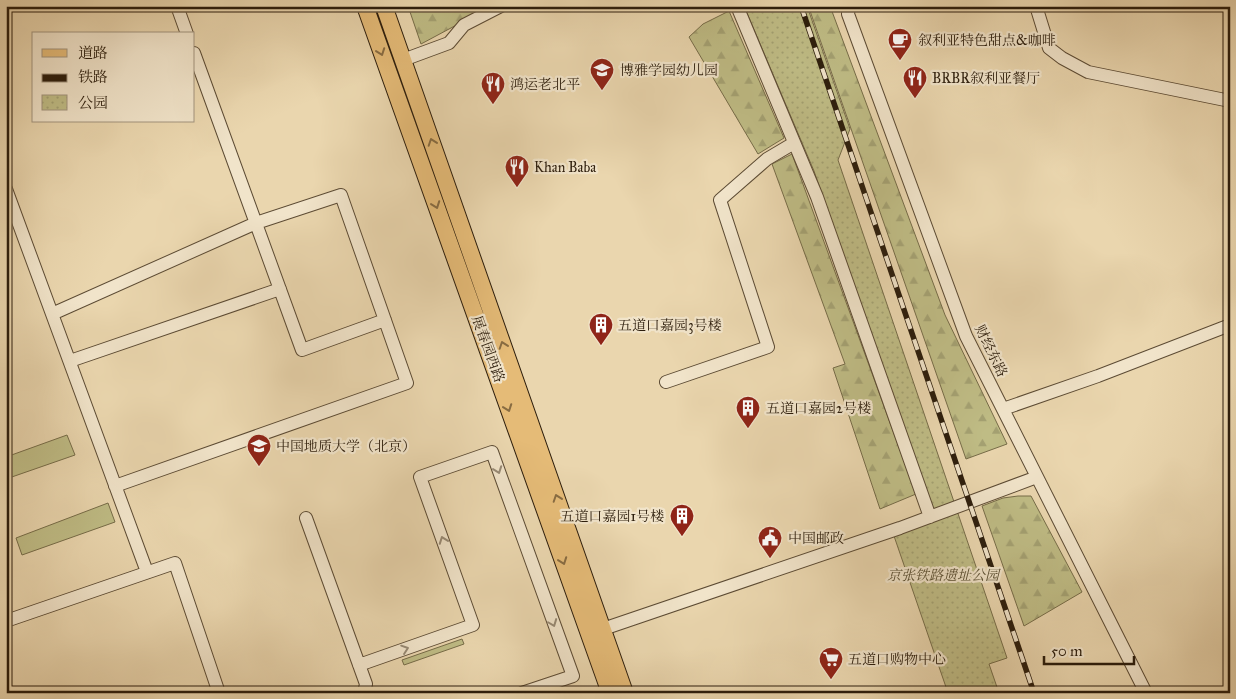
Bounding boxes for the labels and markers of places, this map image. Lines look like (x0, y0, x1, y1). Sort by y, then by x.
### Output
cafe icon: 叙利亚特色甜点&咖啡 (887, 27, 913, 61)
place label: 叙利亚特色甜点&咖啡 (918, 32, 1056, 49)
school or university icon: 博雅学园幼儿园 (589, 57, 615, 91)
place label: 博雅学园幼儿园 (620, 62, 718, 79)
restaurant icon: BRBR叙利亚餐厅 (902, 65, 928, 99)
place label: BRBR叙利亚餐厅 (932, 70, 1040, 87)
restaurant icon: 鸿运老北平 (480, 71, 506, 105)
place label: 鸿运老北平 (510, 76, 580, 93)
restaurant icon: Khan Baba (504, 154, 530, 188)
place label: Khan Baba (534, 159, 596, 176)
building icon: 五道口嘉园3号楼 (588, 312, 614, 346)
place label: 五道口嘉园3号楼 (618, 317, 722, 334)
building icon: 五道口嘉园2号楼 (735, 395, 761, 429)
place label: 五道口嘉园2号楼 (766, 400, 871, 417)
school or university icon: 中国地质大学（北京） (246, 433, 272, 467)
place label: 中国地质大学（北京） (276, 438, 416, 455)
building icon: 五道口嘉园1号楼 (669, 503, 695, 537)
place label: 五道口嘉园1号楼 (560, 508, 664, 525)
public building icon: 中国邮政 (757, 525, 783, 559)
place label: 中国邮政 (788, 530, 844, 547)
supermarket icon: 五道口购物中心 (818, 646, 844, 680)
place label: 五道口购物中心 (848, 651, 946, 668)

